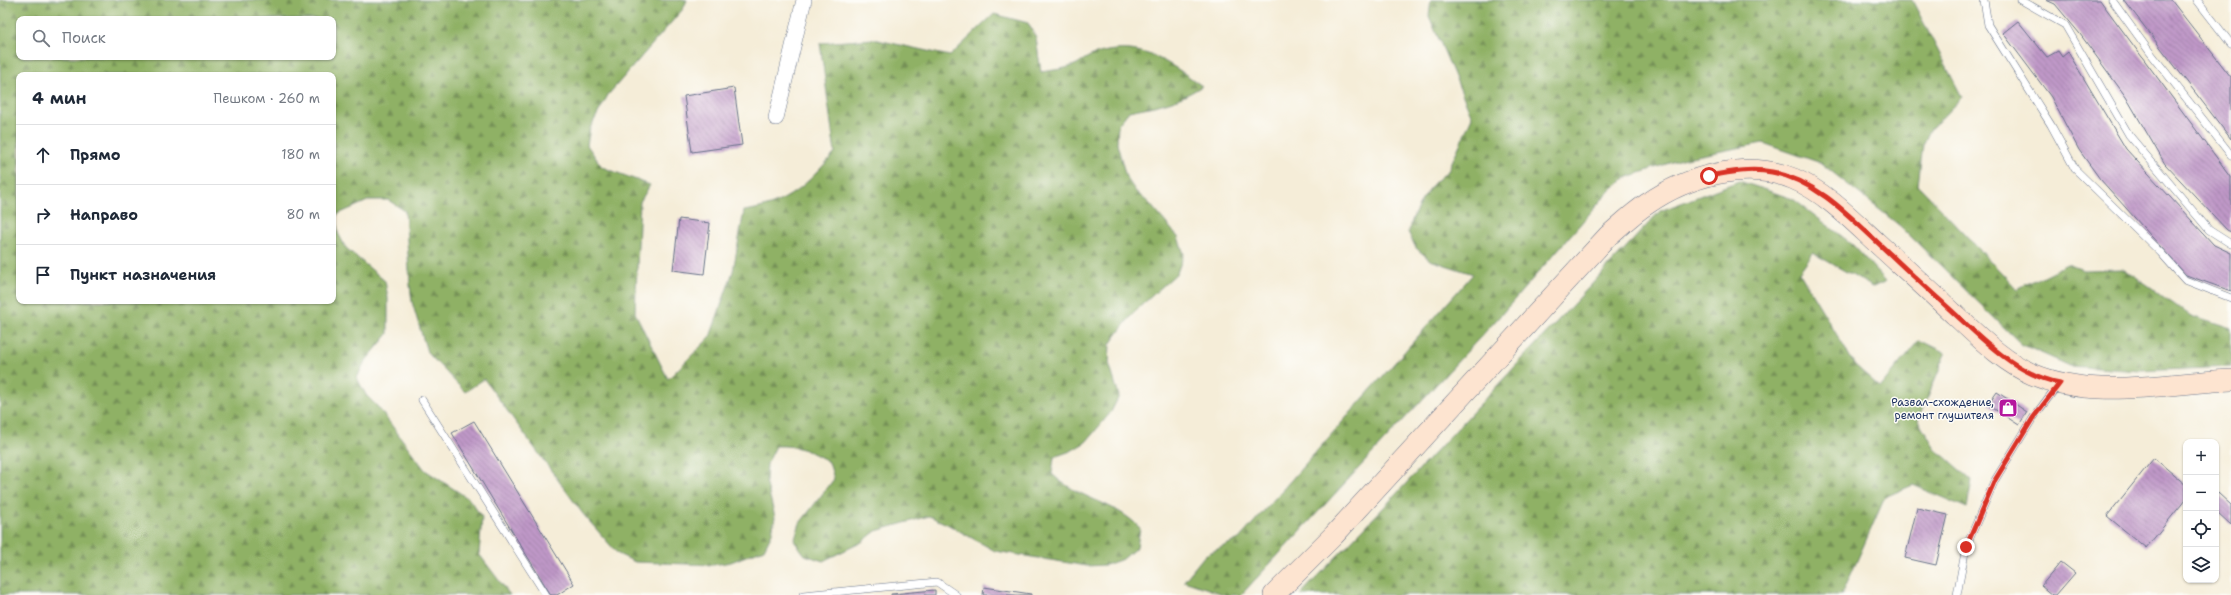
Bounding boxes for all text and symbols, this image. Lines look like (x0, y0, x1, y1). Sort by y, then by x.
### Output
search box (16, 16, 336, 60)
icon: search (30, 27, 52, 49)
text: Поиск (62, 28, 106, 48)
text: 4 мин (32, 87, 87, 109)
text: Пешком · 260 m (214, 90, 320, 107)
icon: ahead (32, 144, 54, 166)
text: Прямо (70, 145, 120, 165)
text: 180 m (281, 146, 320, 163)
route start (1700, 167, 1718, 185)
icon: right (32, 204, 54, 226)
text: Направо (70, 205, 138, 225)
text: 80 m (286, 206, 320, 223)
icon: arrive (32, 264, 54, 286)
text: Пункт назначения (70, 265, 216, 285)
place label: Развал-схождение, ремонт глушителя (1891, 395, 1994, 423)
shop icon: Развал-схождение, ремонт глушителя (1997, 397, 2019, 419)
map controls (2183, 439, 2219, 583)
button: + (2183, 439, 2219, 475)
button: − (2183, 475, 2219, 511)
button: locate (2183, 511, 2219, 547)
route end (1957, 538, 1975, 556)
button: layers (2183, 547, 2219, 583)

